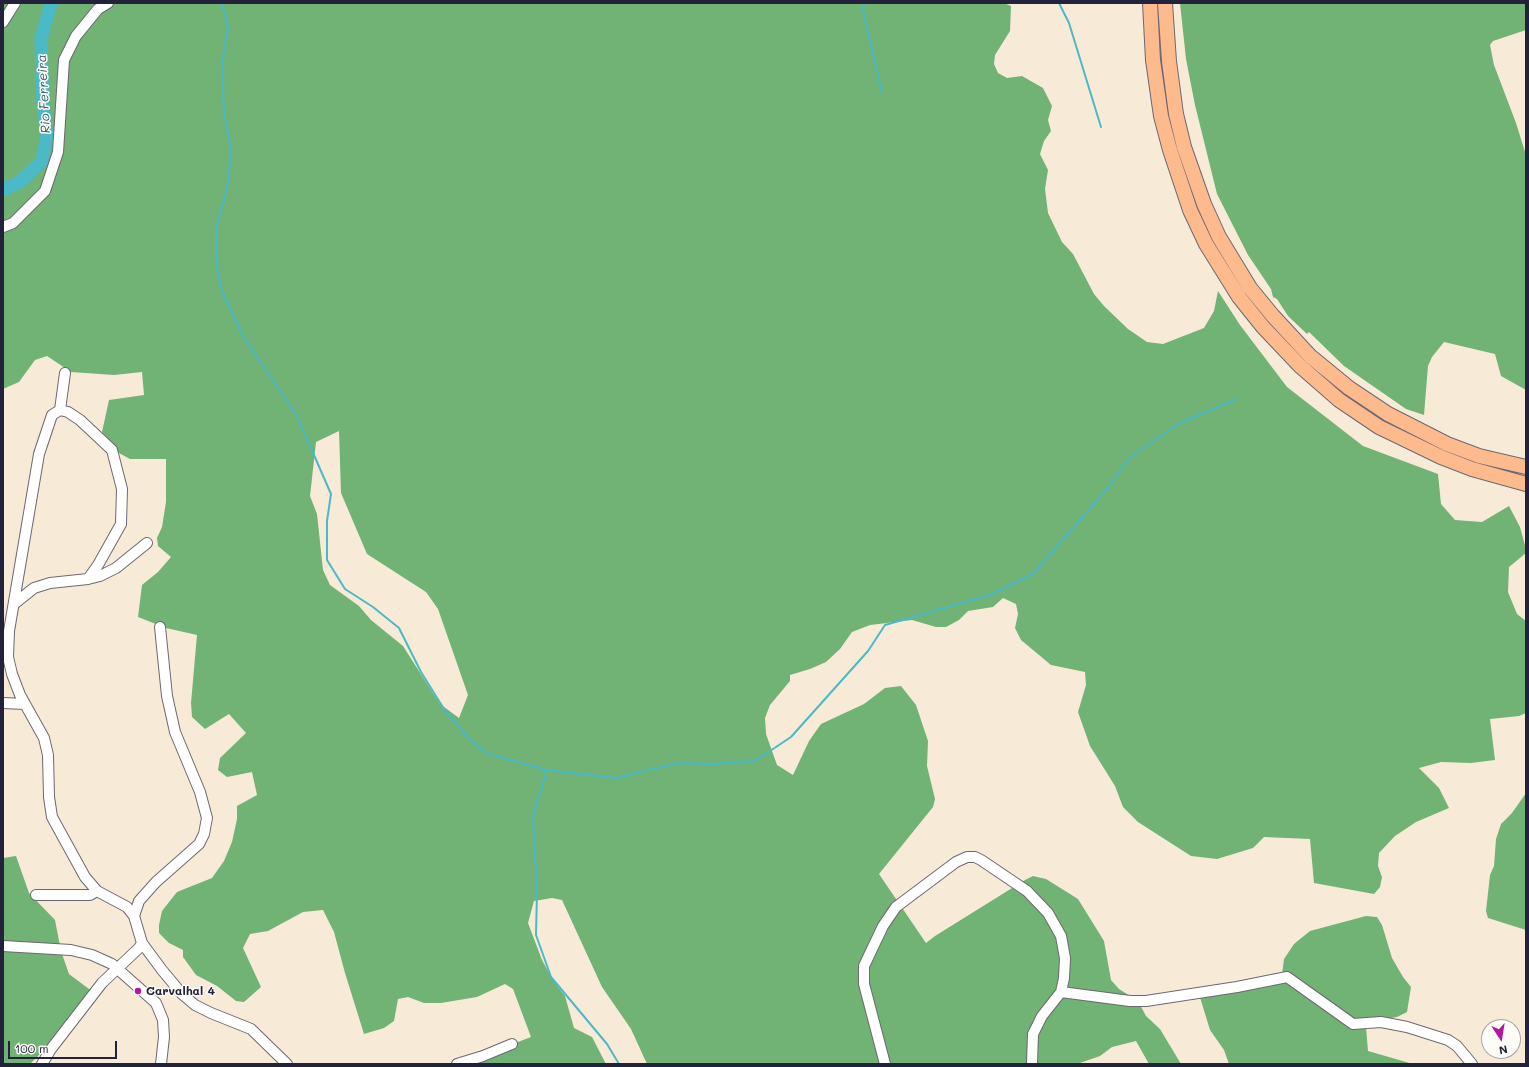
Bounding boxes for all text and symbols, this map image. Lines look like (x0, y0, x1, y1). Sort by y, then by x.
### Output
water label: Rio Ferreira (34, 54, 54, 134)
place label: Carvalhal 4 (146, 984, 215, 998)
marker: Carvalhal 4 (133, 986, 143, 996)
north arrow (1481, 1019, 1521, 1059)
scale bar (10, 1033, 119, 1059)
text: 100 m (15, 1040, 49, 1056)
text: N (1498, 1042, 1509, 1058)

